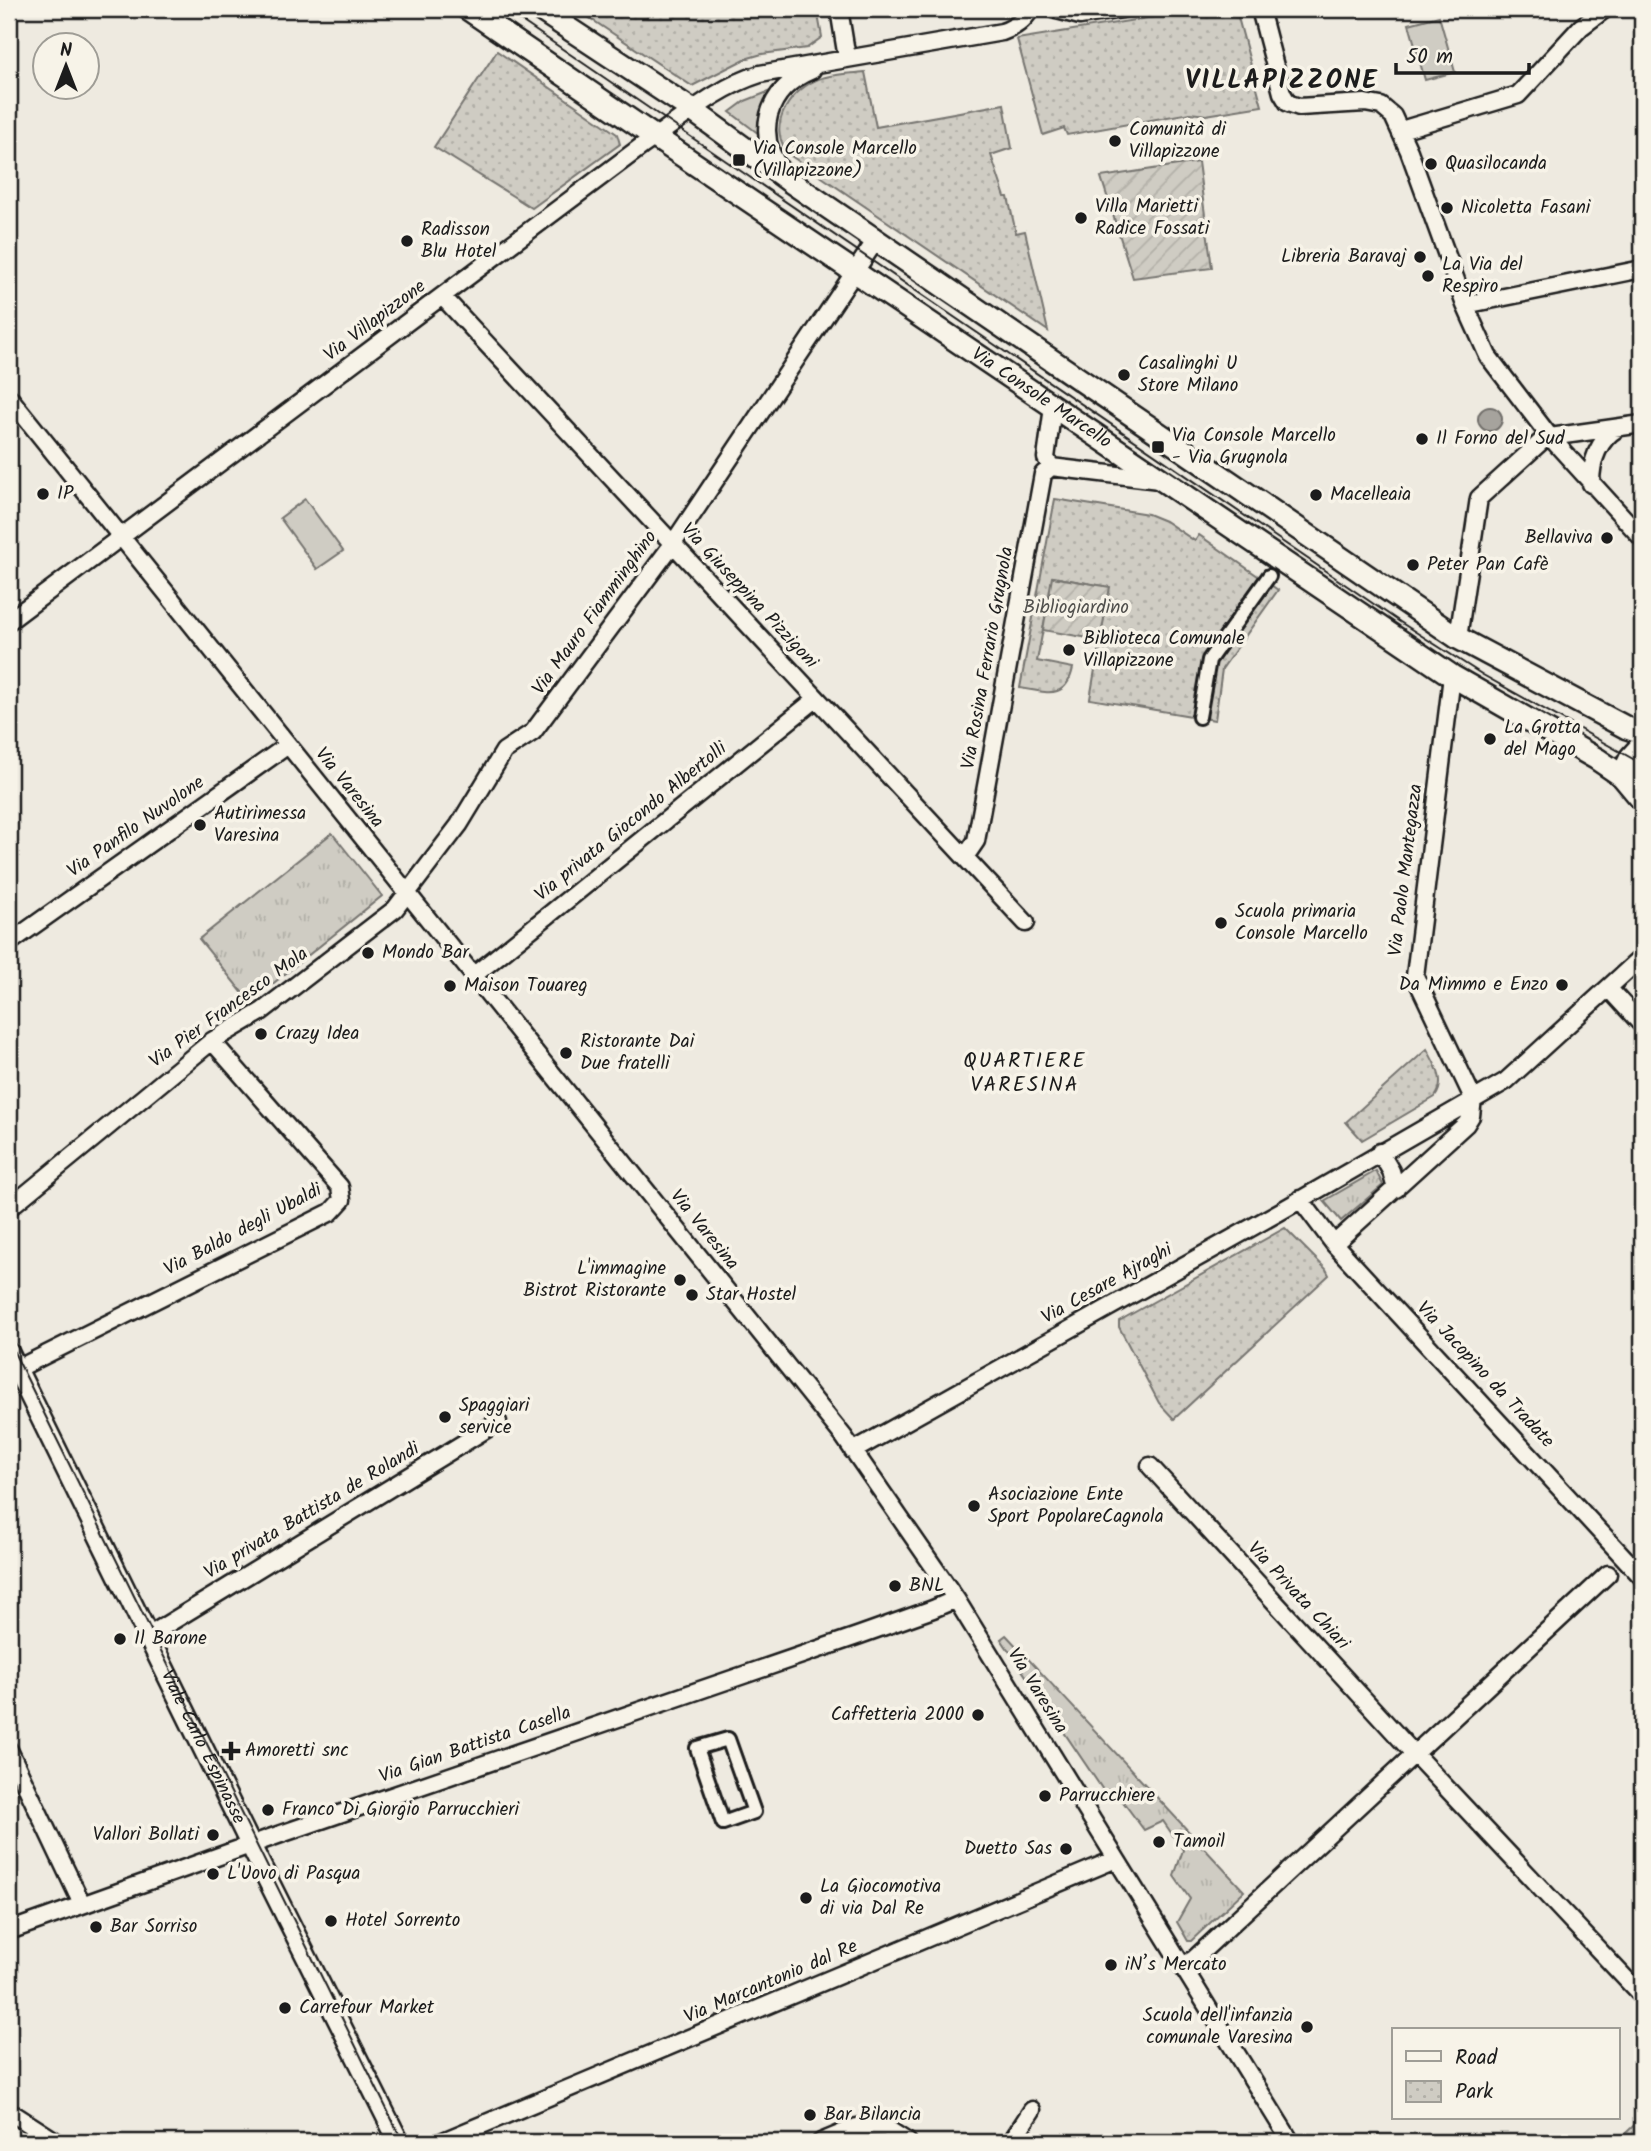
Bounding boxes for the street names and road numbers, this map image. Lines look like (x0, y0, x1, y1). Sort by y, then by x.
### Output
street label: Via Villapizzone (317, 272, 433, 370)
street label: Via Console Marcello (965, 340, 1118, 457)
street label: Via Giuseppina Pizzigoni (673, 516, 826, 677)
street label: Via Mauro Fiamminghino (525, 524, 665, 702)
street label: Via Rosina Ferrario Grugnola (954, 544, 1022, 772)
street label: Via privata Giocondo Albertolli (528, 734, 735, 909)
street label: Via Varesina (307, 741, 391, 835)
street label: Via Panfilo Nuvolone (61, 768, 211, 886)
street label: Via Paolo Mantegazza (1381, 782, 1431, 958)
street label: Via Pier Francesco Mola (143, 940, 315, 1076)
street label: Via Baldo degli Ubaldi (159, 1175, 329, 1284)
street label: Via Varesina (662, 1183, 746, 1277)
street label: Via Cesare Ajraghi (1036, 1235, 1179, 1332)
street label: Via Jacopino da Tradate (1409, 1295, 1562, 1456)
street label: Via privata Battista de Rolandi (198, 1434, 427, 1588)
street label: Via Privata Chiari (1240, 1535, 1357, 1658)
street label: Via Varesina (999, 1642, 1075, 1740)
street label: Viale Carlo Espinasse (152, 1665, 253, 1830)
street label: Via Gian Battista Casella (375, 1698, 575, 1792)
street label: Via Marcantonio dal Re (680, 1932, 863, 2032)

